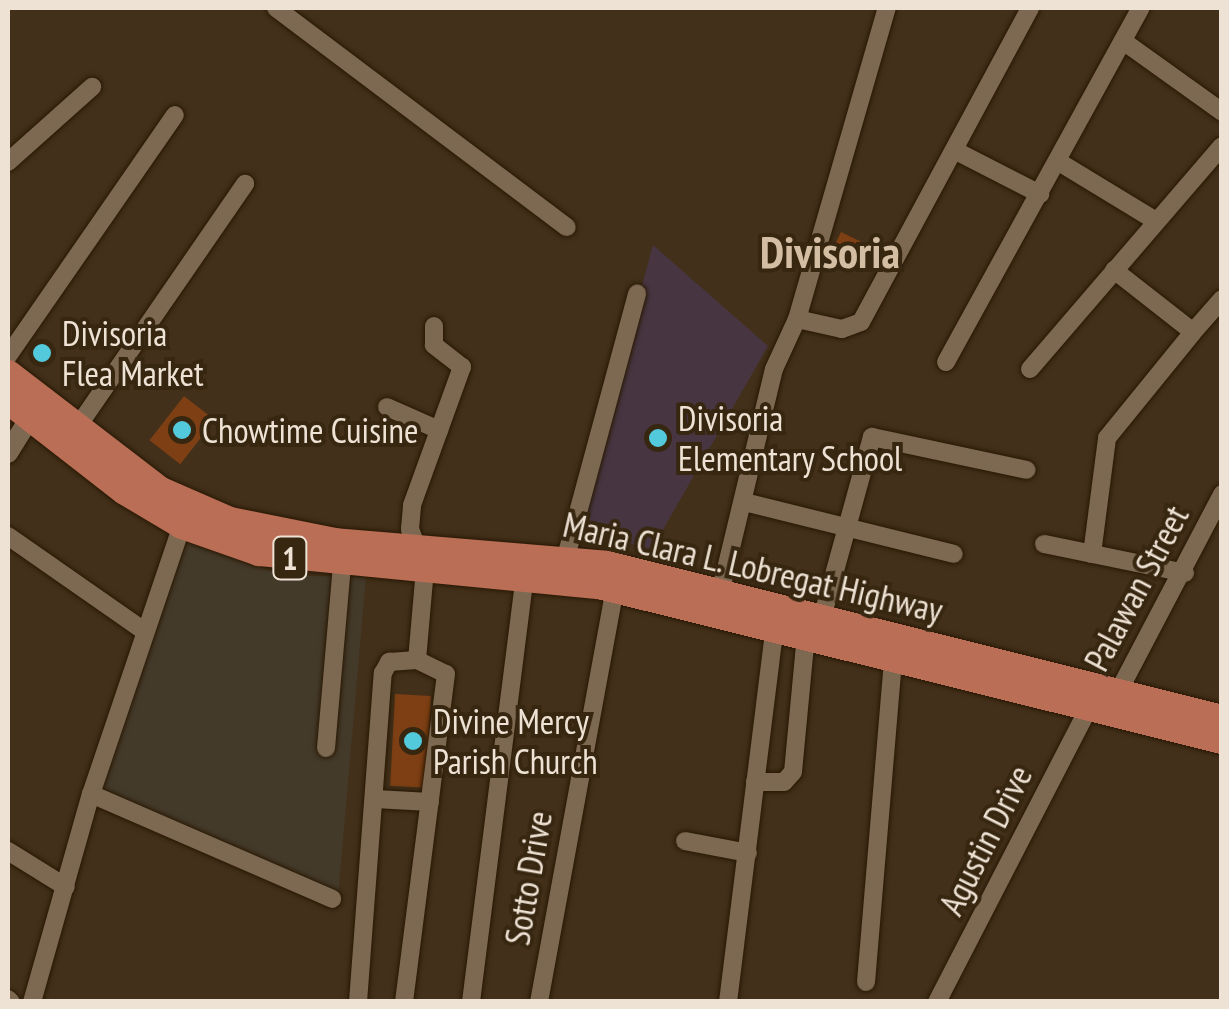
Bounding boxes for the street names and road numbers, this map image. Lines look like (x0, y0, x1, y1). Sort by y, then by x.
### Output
street label: Palawan Street (1075, 498, 1197, 678)
street label: Maria Clara L. Lobregat Highway (558, 503, 948, 631)
road number: 1 (270, 531, 310, 585)
street label: Agustin Drive (930, 758, 1040, 922)
street label: Sotto Drive (496, 808, 560, 948)

